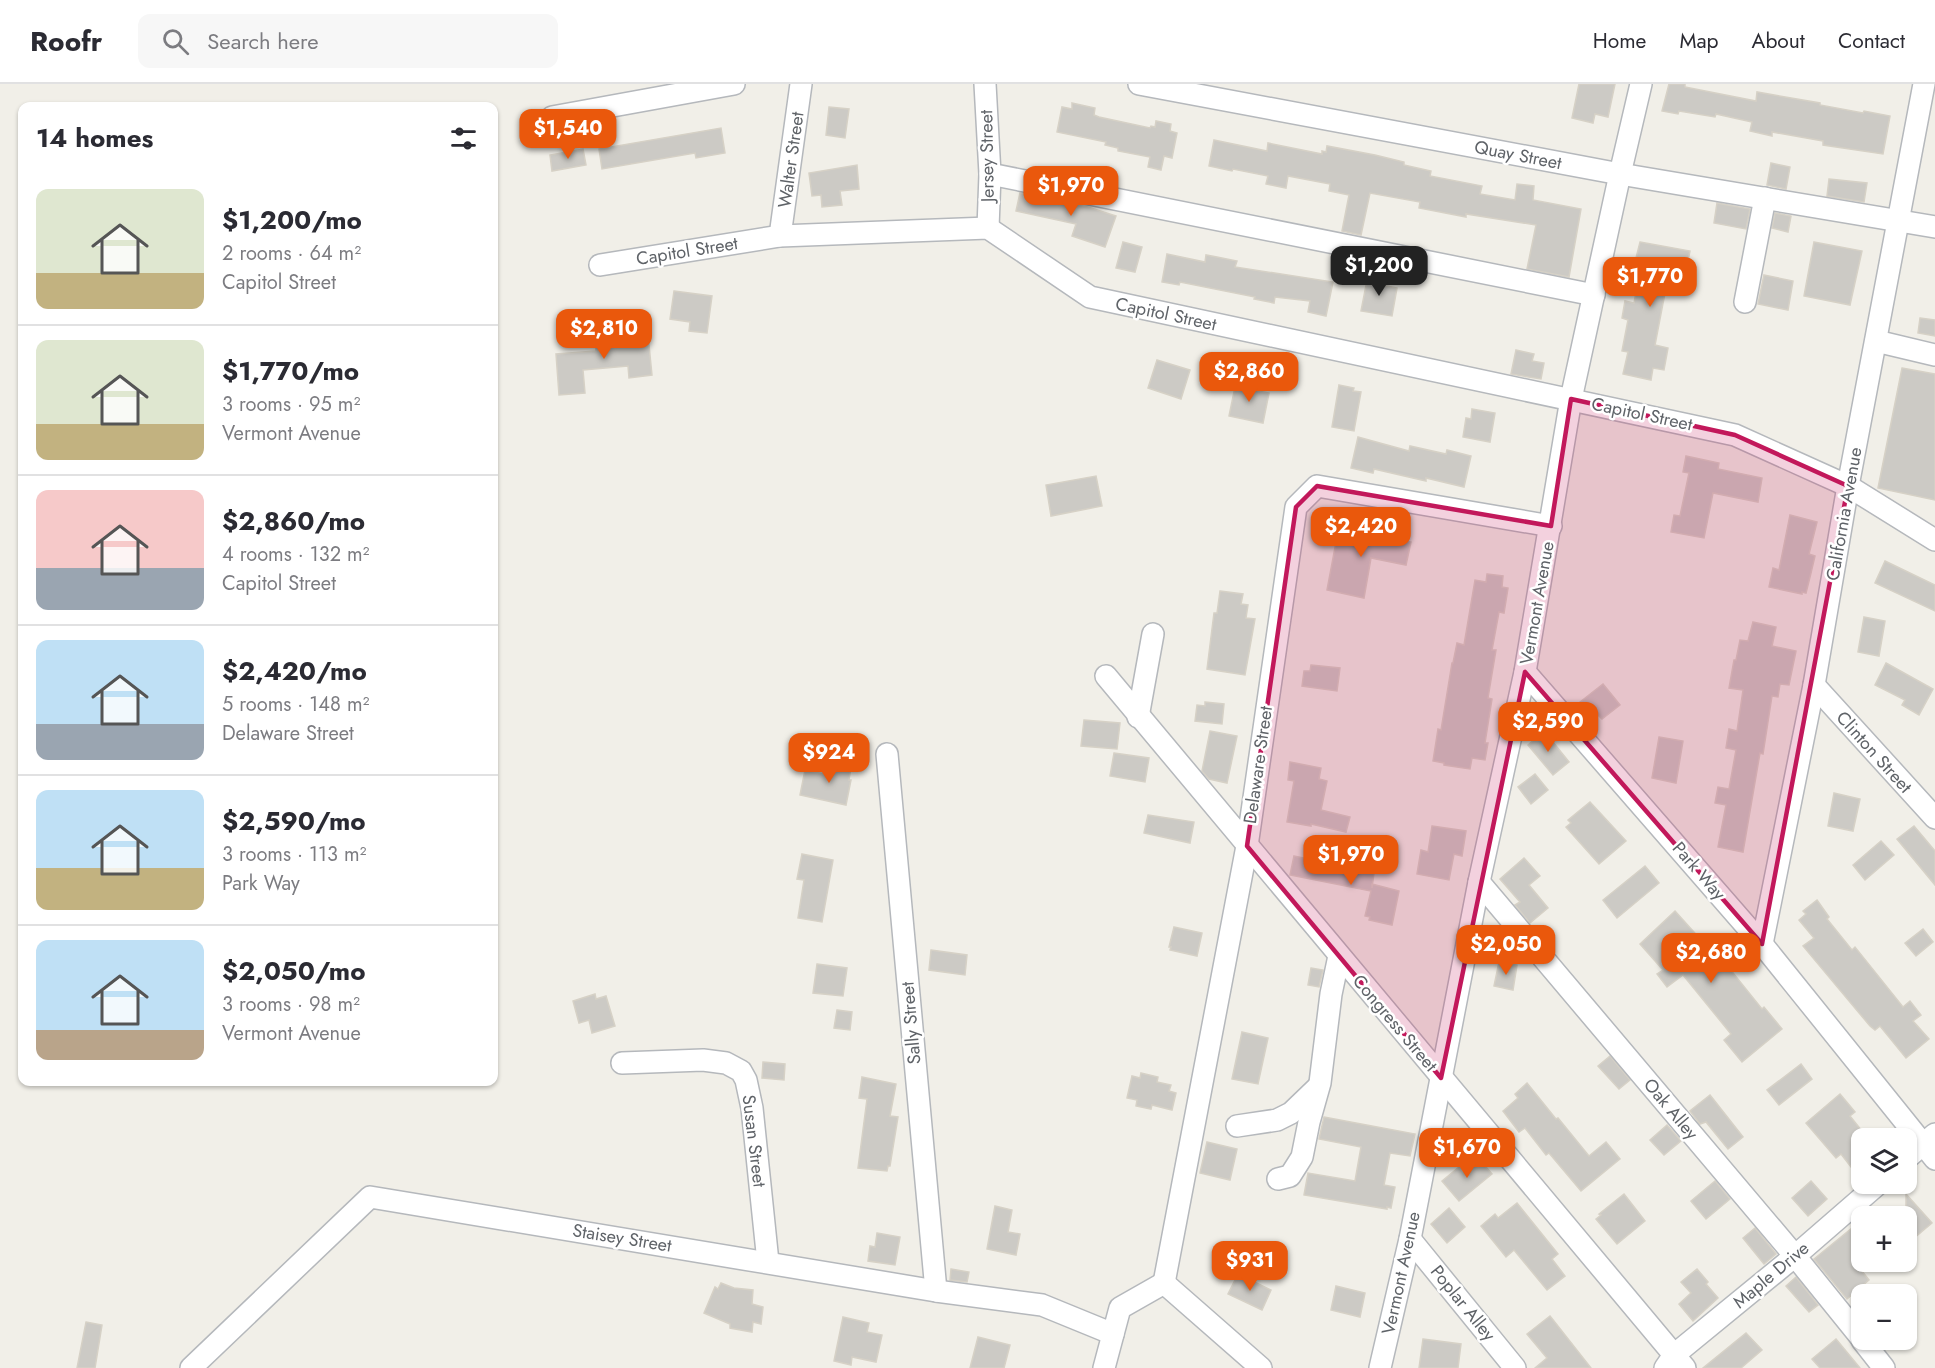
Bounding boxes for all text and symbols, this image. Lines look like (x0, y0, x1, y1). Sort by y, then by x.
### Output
search box (138, 14, 558, 68)
text: Roofr (30, 21, 102, 62)
icon: search (159, 25, 192, 58)
text: Search here (207, 25, 319, 57)
text: Home (1593, 26, 1646, 56)
text: Map (1679, 26, 1719, 56)
text: About (1752, 26, 1805, 56)
text: Contact (1838, 26, 1905, 56)
pin: $1,540 (519, 109, 617, 160)
street label: Jersey Street (973, 109, 1001, 204)
street label: Walter Street (771, 110, 811, 210)
text: $1,540 (533, 114, 603, 143)
text: 14 homes (36, 119, 153, 157)
icon: filters (447, 122, 480, 155)
street label: Quay Street (1472, 134, 1565, 176)
pin: $1,970 (1022, 166, 1120, 217)
text: $1,970 (1037, 171, 1105, 200)
text: $1,200/mo (222, 201, 362, 239)
icon: home (84, 213, 156, 285)
street label: Capitol Street (634, 230, 740, 272)
text: 2 rooms · 64 m² (222, 239, 361, 268)
pin: $1,200 (1330, 246, 1428, 297)
text: $1,200 (1345, 251, 1413, 280)
pin: $1,770 (1601, 257, 1699, 308)
text: $1,770 (1617, 262, 1683, 291)
text: Capitol Street (222, 268, 336, 297)
street label: Capitol Street (1113, 291, 1220, 338)
pin: $2,810 (555, 309, 653, 360)
text: $2,810 (570, 314, 638, 343)
text: $1,770/mo (222, 352, 359, 390)
pin: $2,860 (1200, 352, 1298, 403)
text: $2,860 (1213, 357, 1285, 386)
icon: home (84, 364, 156, 436)
text: 3 rooms · 95 m² (222, 390, 360, 419)
street label: Capitol Street (1589, 391, 1696, 438)
text: Vermont Avenue (222, 419, 361, 448)
street label: California Avenue (1819, 445, 1869, 583)
text: $2,860/mo (222, 502, 365, 540)
pin: $2,420 (1312, 507, 1410, 558)
text: $2,420 (1325, 512, 1397, 541)
icon: home (84, 514, 156, 586)
street label: Vermont Avenue (1513, 539, 1561, 667)
text: 4 rooms · 132 m² (222, 540, 370, 569)
text: Capitol Street (222, 569, 336, 598)
text: $2,420/mo (222, 652, 367, 690)
icon: home (84, 664, 156, 736)
text: 5 rooms · 148 m² (222, 690, 369, 719)
pin: $2,590 (1499, 702, 1597, 753)
street label: Delaware Street (1237, 704, 1279, 826)
street label: Clinton Street (1830, 705, 1918, 799)
text: $2,590 (1512, 707, 1584, 736)
text: Delaware Street (222, 719, 354, 748)
pin: $924 (793, 733, 865, 784)
text: $924 (803, 738, 855, 767)
text: $2,590/mo (222, 802, 366, 840)
icon: home (84, 814, 156, 886)
pin: $1,970 (1302, 835, 1400, 886)
street label: Park Way (1666, 836, 1732, 906)
text: 3 rooms · 113 m² (222, 840, 366, 869)
text: $1,970 (1317, 840, 1385, 869)
text: Park Way (222, 869, 300, 898)
pin: $2,050 (1457, 925, 1555, 976)
text: $2,050 (1470, 930, 1542, 959)
pin: $2,680 (1662, 933, 1760, 984)
text: $2,680 (1675, 938, 1747, 967)
text: $2,050/mo (222, 952, 366, 990)
icon: home (84, 964, 156, 1036)
street label: Congress Street (1347, 969, 1444, 1078)
street label: Sally Street (894, 980, 928, 1066)
text: 3 rooms · 98 m² (222, 990, 360, 1019)
text: Vermont Avenue (222, 1019, 361, 1048)
street label: Oak Alley (1637, 1073, 1705, 1145)
street label: Susan Street (735, 1093, 773, 1189)
pin: $1,670 (1418, 1128, 1516, 1179)
map controls (1851, 1128, 1917, 1350)
button: layers (1851, 1128, 1917, 1194)
text: $1,670 (1433, 1133, 1501, 1162)
button: + (1851, 1206, 1917, 1272)
street label: Vermont Avenue (1375, 1209, 1427, 1337)
street label: Staisey Street (571, 1217, 674, 1259)
street label: Maple Drive (1727, 1235, 1815, 1315)
pin: $931 (1214, 1241, 1286, 1292)
text: $931 (1226, 1246, 1274, 1275)
street label: Poplar Alley (1424, 1260, 1502, 1347)
button: − (1851, 1284, 1917, 1350)

